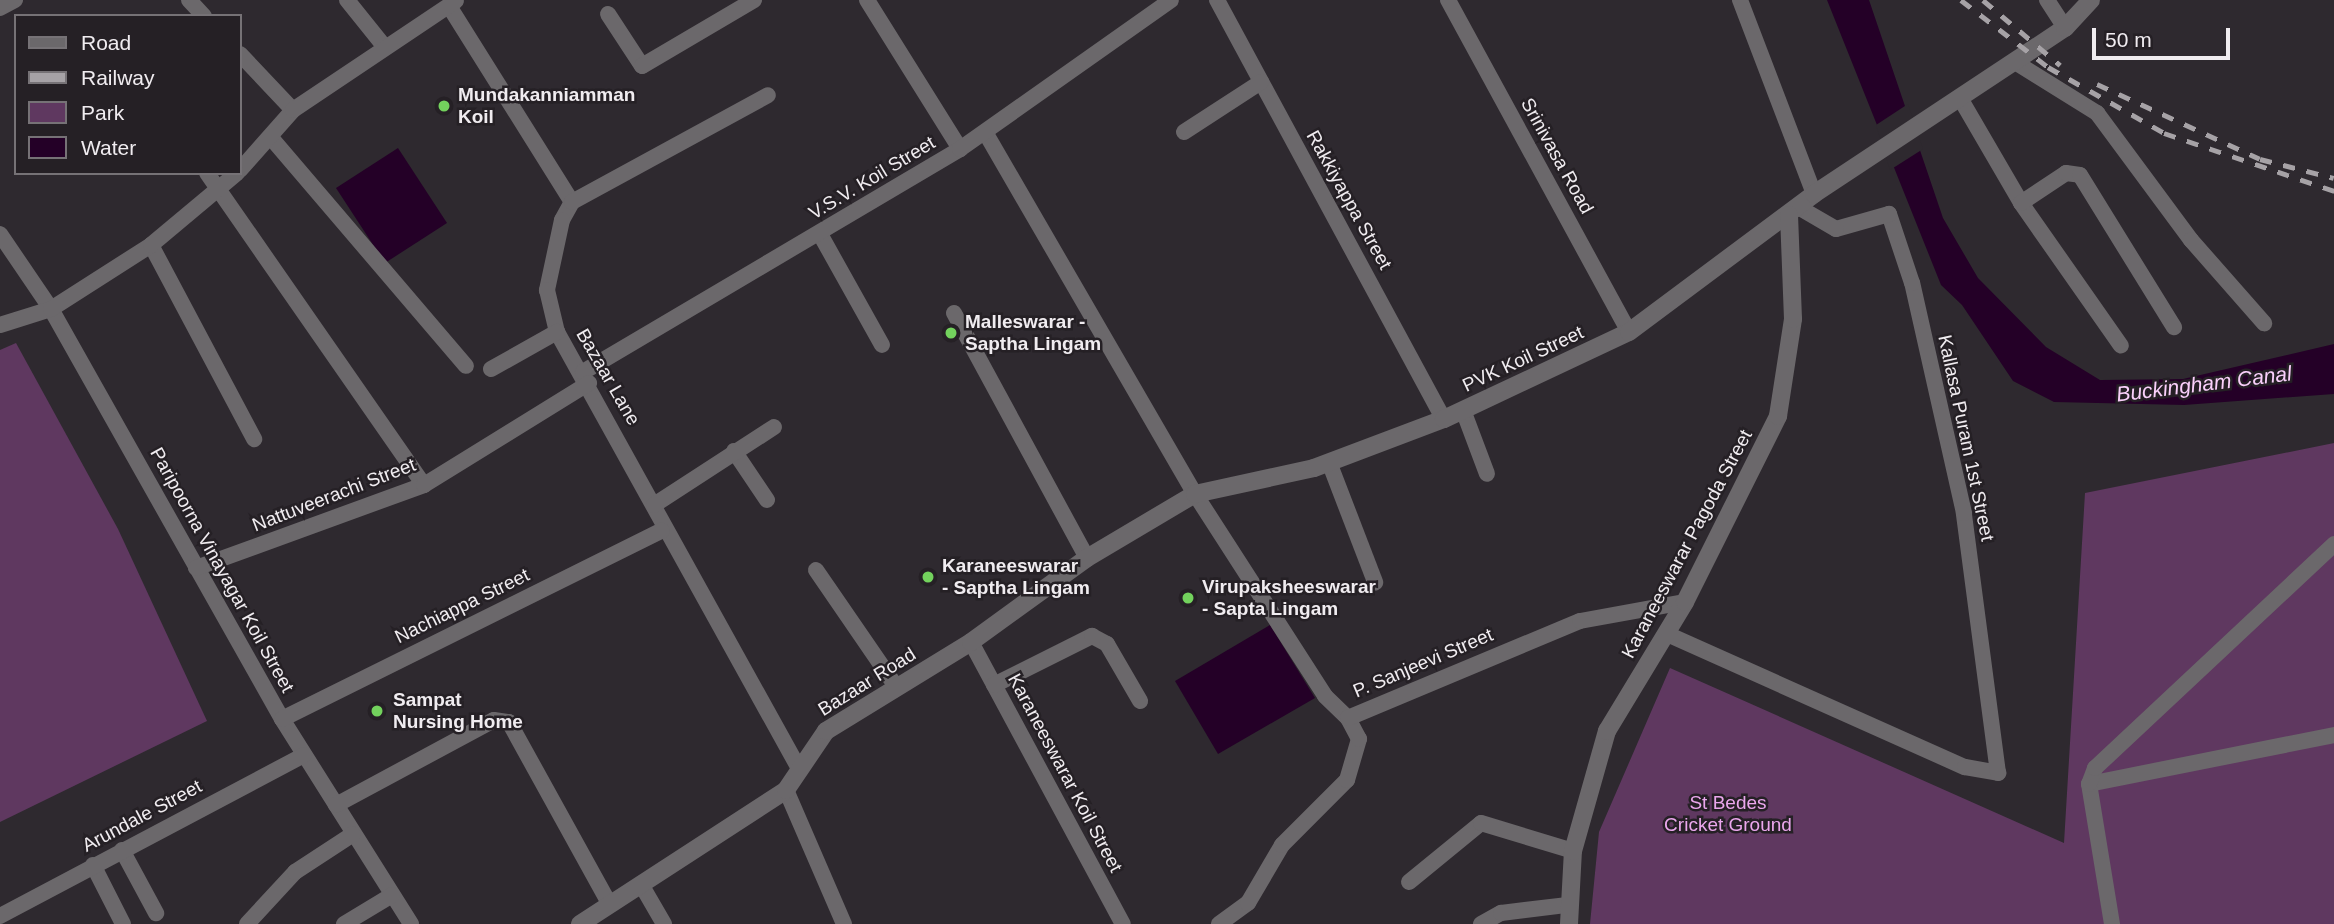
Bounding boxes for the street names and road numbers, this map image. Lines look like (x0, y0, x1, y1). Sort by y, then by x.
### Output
street label: Srinivasa Road (1516, 94, 1598, 218)
street label: Rakkiyappa Street (1301, 127, 1397, 273)
street label: V.S.V. Koil Street (805, 131, 939, 225)
street label: PVK Koil Street (1459, 321, 1587, 397)
street label: Bazaar Lane (571, 325, 645, 429)
street label: Kallasa Puram 1st Street (1933, 333, 1999, 543)
street label: Karaneeswarar Pagoda Street (1617, 426, 1757, 662)
street label: Paripoorna Vinayagar Koil Street (145, 444, 299, 696)
street label: Nattuveerachi Street (249, 453, 419, 537)
street label: Nachiappa Street (391, 564, 533, 648)
street label: P. Sanjeevi Street (1350, 623, 1496, 703)
street label: Bazaar Road (814, 643, 920, 721)
street label: Karaneeswarar Koil Street (1003, 670, 1127, 876)
street label: Arundale Street (78, 775, 206, 857)

